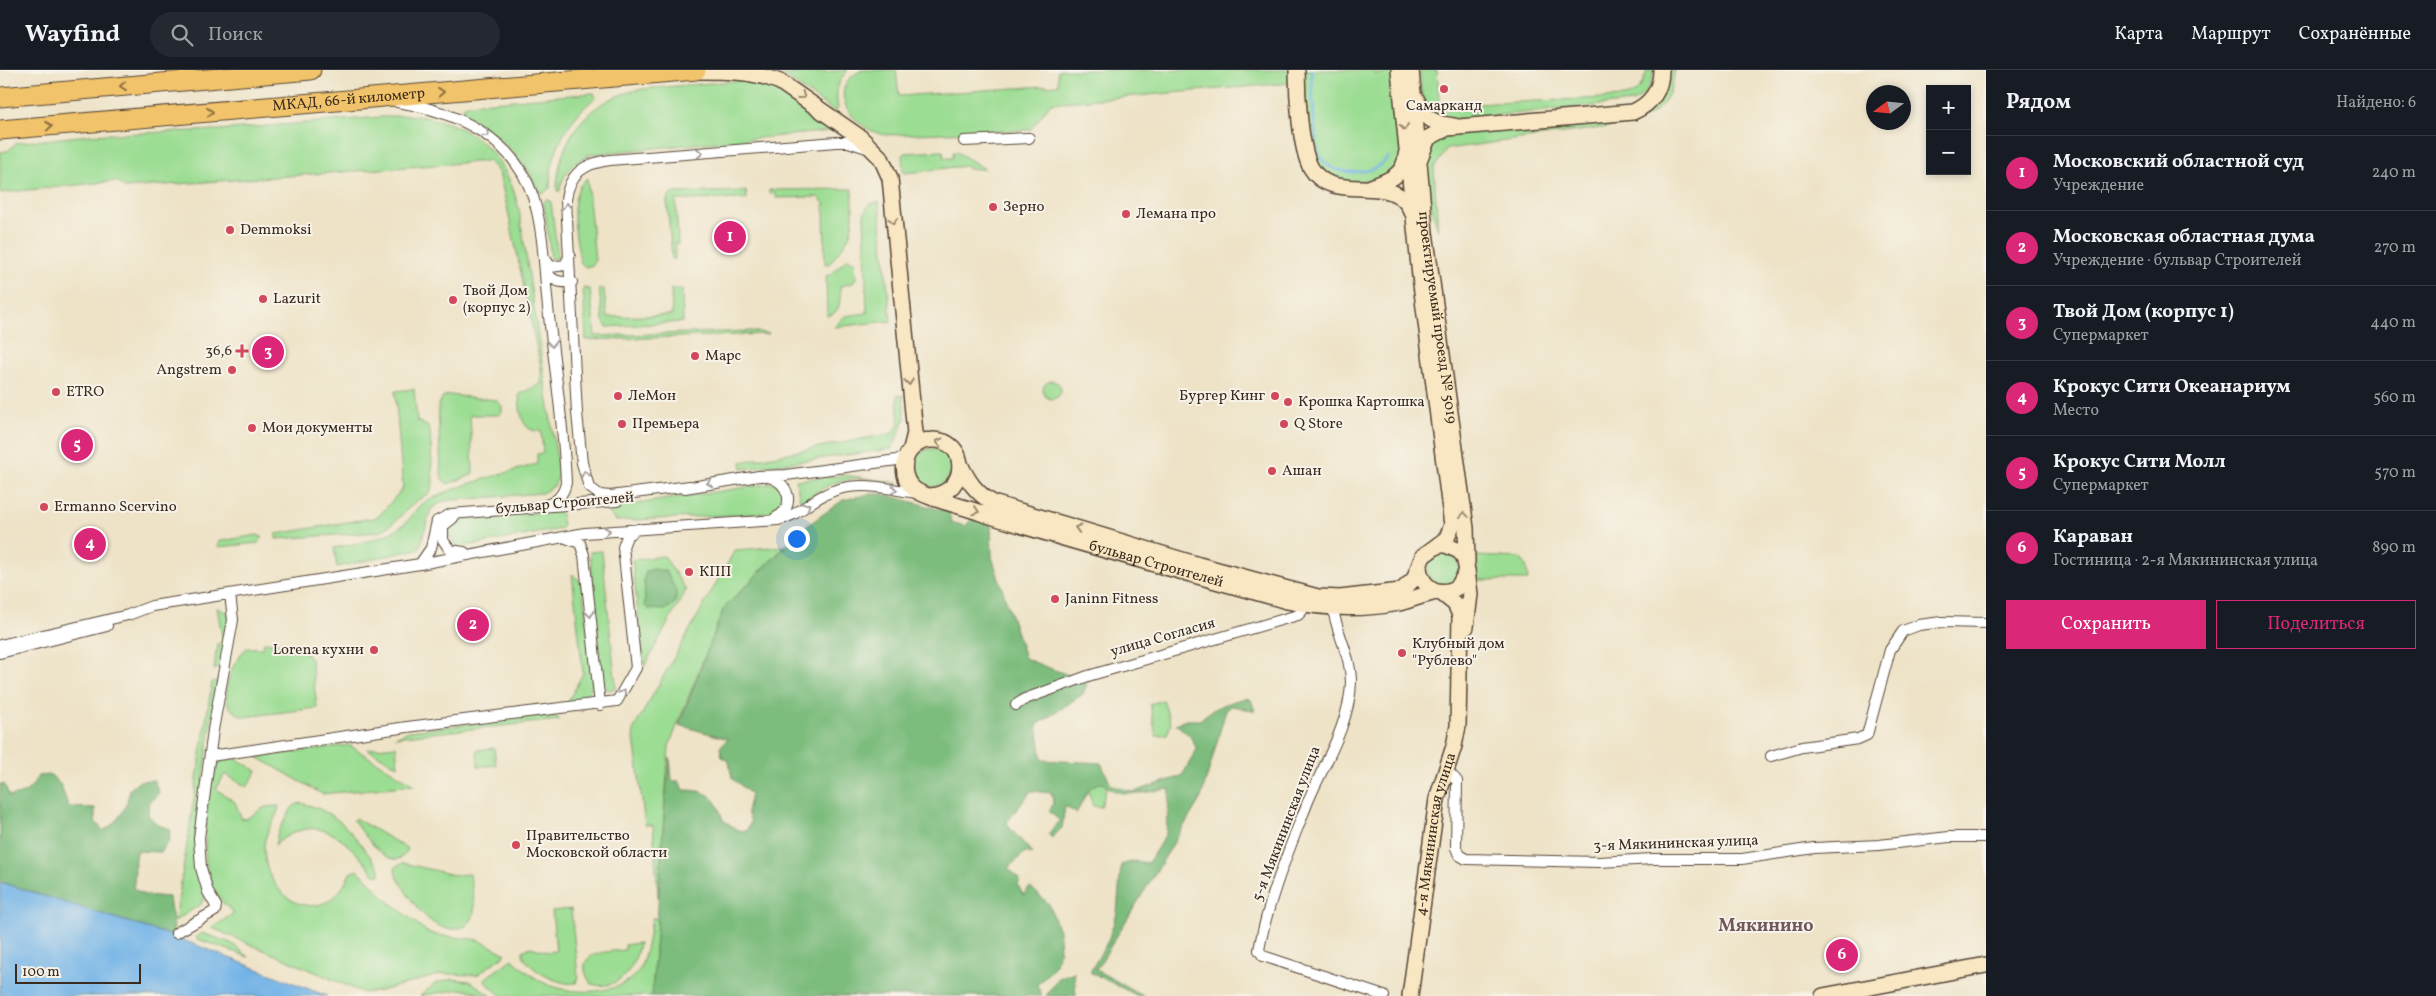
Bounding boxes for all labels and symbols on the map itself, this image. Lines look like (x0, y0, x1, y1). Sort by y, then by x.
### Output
one-way arrow (119, 80, 127, 91)
street label: МКАД, 66-й километр (272, 83, 426, 117)
marker: Самарканд (1438, 83, 1450, 95)
north arrow (1866, 85, 1911, 130)
one-way arrow (437, 87, 445, 98)
one-way arrow (796, 90, 805, 98)
place label: Самарканд (1406, 96, 1483, 117)
one-way arrow (207, 106, 215, 117)
one-way arrow (45, 120, 53, 131)
one-way arrow (1398, 123, 1409, 131)
one-way arrow (480, 129, 489, 137)
one-way arrow (696, 147, 704, 158)
place label: Зерно (1003, 197, 1044, 218)
one-way arrow (562, 201, 572, 209)
marker: Зерно (987, 201, 999, 213)
place label: Лемана про (1136, 204, 1216, 225)
marker: Лемана про (1120, 208, 1132, 220)
street label: проектируемый проезд № 5019 (1413, 210, 1462, 425)
one-way arrow (887, 217, 898, 225)
pin: 1 (714, 218, 746, 256)
place label: Demmoksi (240, 220, 312, 241)
marker: Demmoksi (224, 224, 236, 236)
place label: Твой Дом (корпус 2) (463, 281, 530, 319)
place label: Lazurit (273, 289, 321, 310)
marker: Lazurit (257, 293, 269, 305)
marker: Твой Дом (корпус 2) (447, 294, 459, 306)
pin: 3 (252, 333, 284, 371)
one-way arrow (546, 340, 557, 348)
place label: 36,6 (205, 341, 232, 362)
marker: 36,6 (236, 345, 248, 357)
place label: Марс (705, 346, 742, 367)
marker: Марс (689, 350, 701, 362)
place label: Angstrem (156, 360, 222, 381)
marker: Angstrem (226, 364, 238, 376)
one-way arrow (903, 379, 914, 387)
place label: ETRO (66, 382, 104, 403)
marker: ETRO (50, 386, 62, 398)
place label: ЛеМон (628, 386, 676, 407)
place label: Бургер Кинг (1179, 386, 1265, 407)
marker: ЛеМон (612, 390, 624, 402)
marker: Бургер Кинг (1269, 390, 1281, 402)
place label: Крошка Картошка (1298, 392, 1425, 413)
marker: Крошка Картошка (1282, 396, 1294, 408)
place label: Премьера (632, 414, 700, 435)
place label: Q Store (1294, 414, 1343, 435)
place label: Мои документы (262, 418, 373, 439)
marker: Премьера (616, 418, 628, 430)
marker: Q Store (1278, 418, 1290, 430)
marker: Мои документы (246, 422, 258, 434)
pin: 5 (61, 426, 93, 464)
one-way arrow (934, 437, 943, 448)
place label: Ашан (1282, 461, 1322, 482)
marker: Ашан (1266, 465, 1278, 477)
one-way arrow (580, 470, 591, 479)
one-way arrow (706, 477, 714, 488)
one-way arrow (890, 484, 898, 495)
street label: бульвар Строителей (495, 487, 635, 521)
place label: Ermanno Scervino (54, 497, 177, 518)
marker: Ermanno Scervino (38, 501, 50, 513)
one-way arrow (801, 504, 810, 512)
one-way arrow (971, 505, 980, 515)
one-way arrow (1459, 511, 1470, 519)
one-way arrow (1073, 523, 1082, 534)
pin: 4 (74, 525, 106, 563)
one-way arrow (603, 526, 611, 537)
your location (784, 526, 810, 552)
street label: бульвар Строителей (1086, 535, 1226, 593)
place label: КПП (699, 562, 731, 583)
marker: КПП (683, 566, 695, 578)
place label: Janinn Fitness (1065, 589, 1158, 610)
marker: Janinn Fitness (1049, 593, 1061, 605)
pin: 2 (457, 606, 489, 644)
one-way arrow (585, 610, 596, 618)
street label: улица Согласия (1108, 613, 1218, 663)
place label: Клубный дом "Рублево" (1412, 634, 1505, 672)
place label: Lorena кухни (273, 640, 364, 661)
marker: Lorena кухни (368, 644, 380, 656)
marker: Клубный дом "Рублево" (1396, 647, 1408, 659)
one-way arrow (616, 689, 626, 698)
street label: 5-я Мякининская улица (1248, 743, 1326, 905)
street label: 4-я Мякининская улица (1411, 750, 1462, 917)
place label: Правительство Московской области (526, 826, 667, 864)
street label: 3-я Мякининская улица (1593, 831, 1759, 857)
marker: Правительство Московской области (510, 839, 522, 851)
district label: Мякинино (1718, 914, 1814, 939)
pin: 6 (1826, 936, 1858, 974)
scale bar (15, 961, 141, 984)

